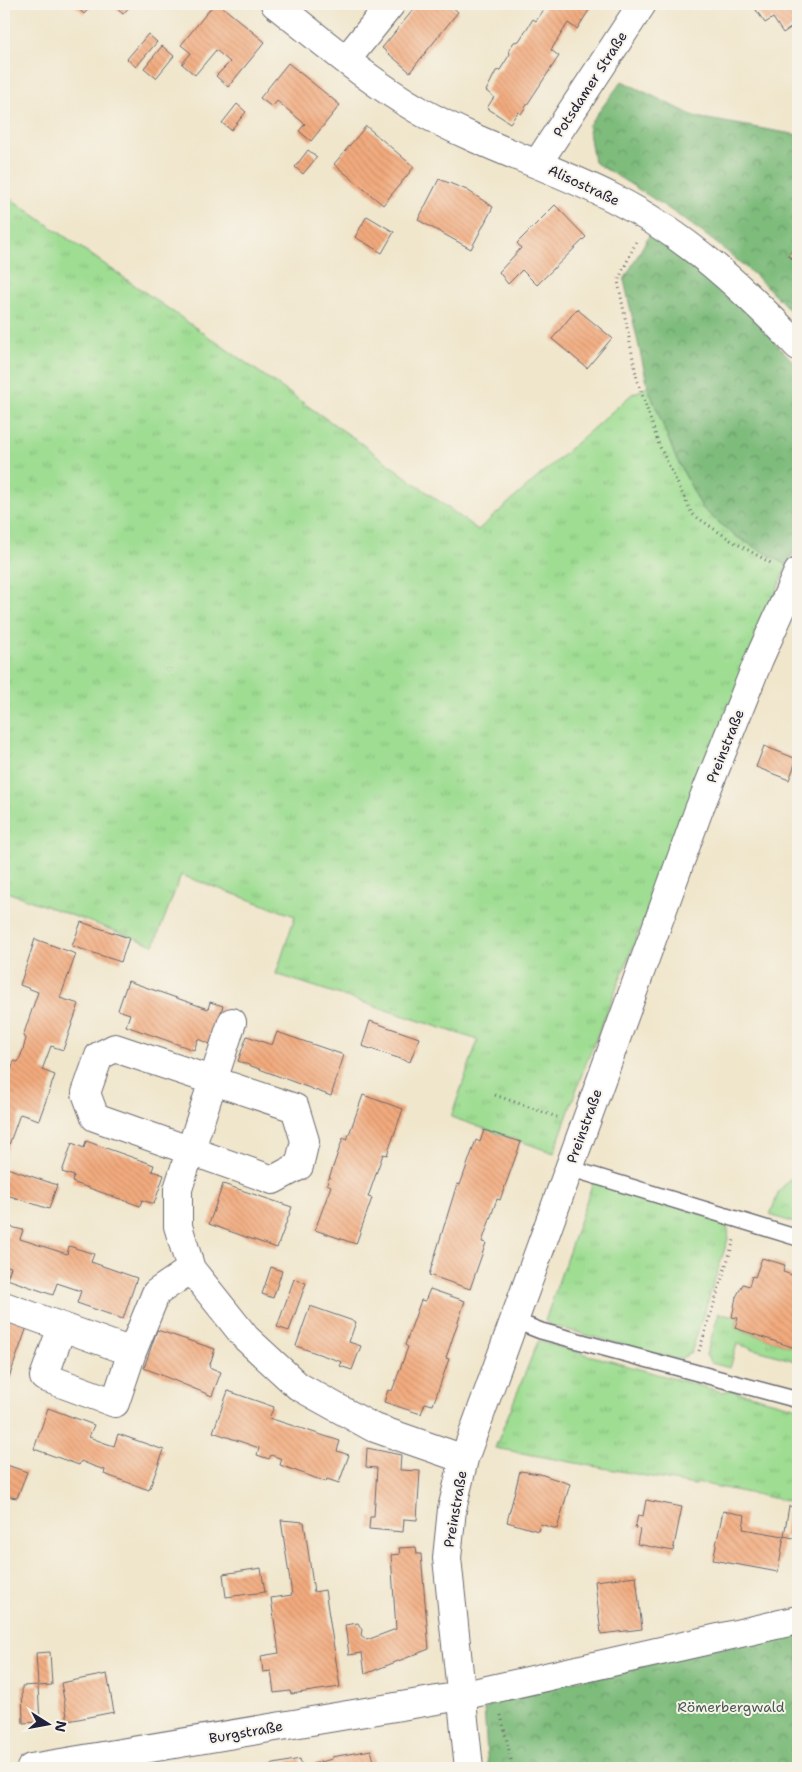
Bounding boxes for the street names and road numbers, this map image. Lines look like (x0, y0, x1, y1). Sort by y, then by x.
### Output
street label: Potsdamer Straße (549, 28, 631, 140)
street label: Alisostraße (545, 161, 623, 209)
street label: Preinstraße (702, 706, 748, 785)
street label: Preinstraße (562, 1086, 606, 1166)
street label: Preinstraße (439, 1469, 471, 1549)
street label: Burgstraße (208, 1717, 284, 1747)

